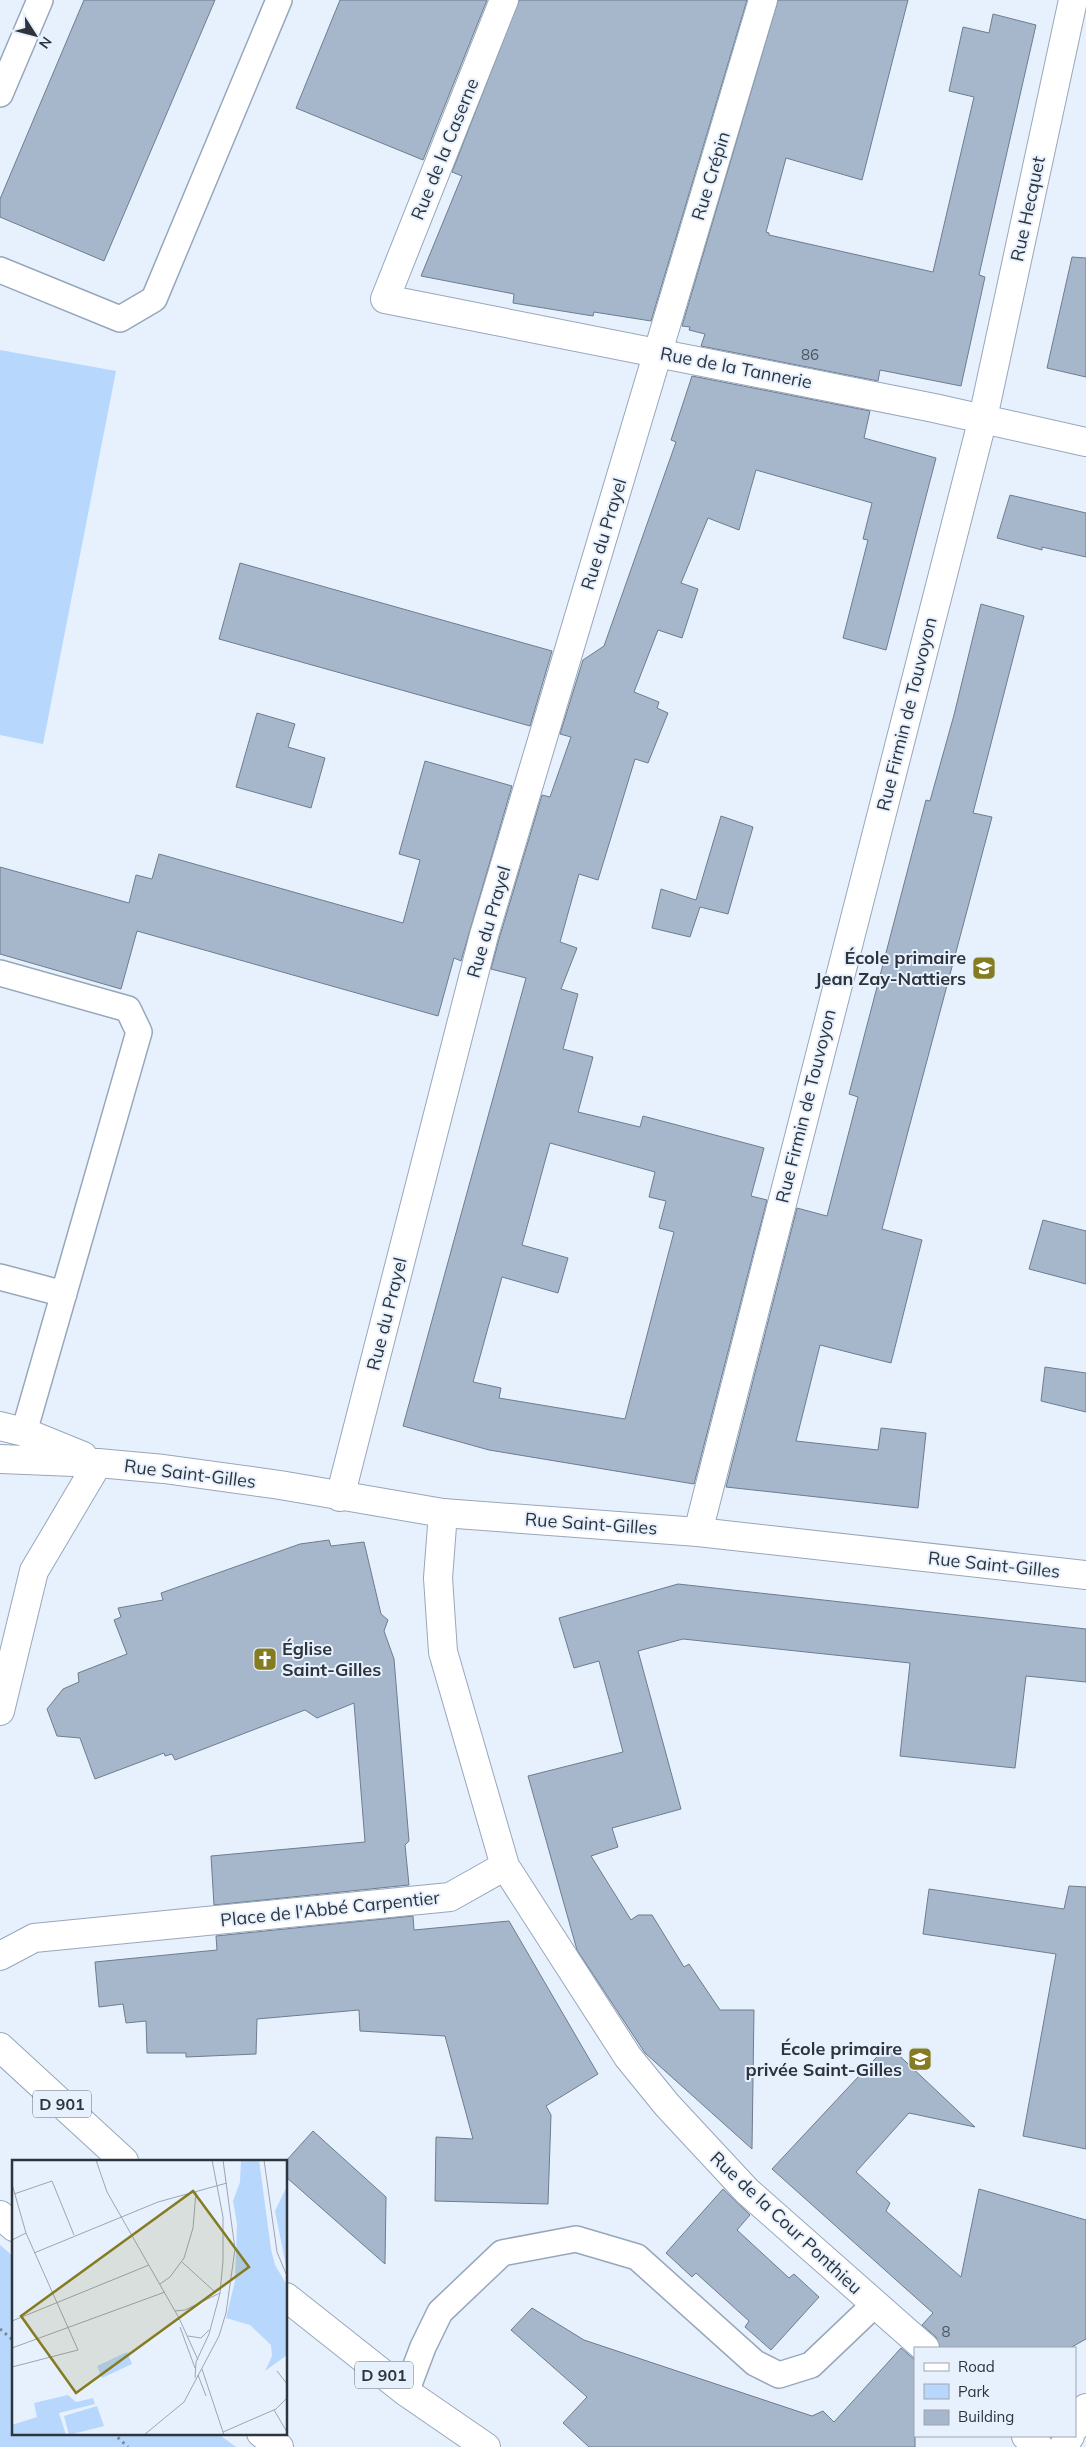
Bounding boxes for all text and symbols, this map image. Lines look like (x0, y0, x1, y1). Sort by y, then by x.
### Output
north arrow (10, 10, 60, 60)
text: N (35, 33, 56, 52)
street label: Rue de la Caserne (406, 75, 483, 223)
street label: Rue Crépin (686, 129, 735, 223)
street label: Rue Hecquet (1005, 154, 1050, 264)
street label: Rue de la Tannerie (658, 342, 814, 394)
house number: 86 (801, 345, 819, 364)
street label: Rue du Prayel (576, 475, 631, 592)
street label: Rue Firmin de Touvoyon (871, 615, 942, 813)
street label: Rue du Prayel (462, 863, 515, 981)
place label: École primaire Jean Zay-Nattiers (815, 946, 966, 990)
school or university icon: École primaire Jean Zay-Nattiers (971, 955, 997, 981)
street label: Rue Firmin de Touvoyon (770, 1007, 841, 1205)
street label: Rue du Prayel (361, 1255, 412, 1373)
street label: Rue Saint-Gilles (123, 1454, 257, 1493)
street label: Rue Saint-Gilles (524, 1507, 658, 1540)
street label: Rue Saint-Gilles (927, 1546, 1061, 1583)
place label: Église Saint-Gilles (282, 1637, 381, 1681)
church icon: Église Saint-Gilles (252, 1646, 278, 1672)
street label: Place de l'Abbé Carpentier (219, 1886, 441, 1931)
place label: École primaire privée Saint-Gilles (746, 2037, 902, 2081)
school or university icon: École primaire privée Saint-Gilles (907, 2046, 933, 2072)
road number: D 901 (33, 2090, 91, 2118)
street label: Rue de la Cour Ponthieu (706, 2146, 867, 2299)
inset map (12, 2160, 288, 2434)
house number: 8 (941, 2322, 951, 2341)
legend (914, 2347, 1076, 2437)
text: Road (958, 2357, 995, 2376)
road number: D 901 (355, 2362, 413, 2388)
text: Park (958, 2382, 990, 2401)
text: Building (958, 2407, 1014, 2426)

